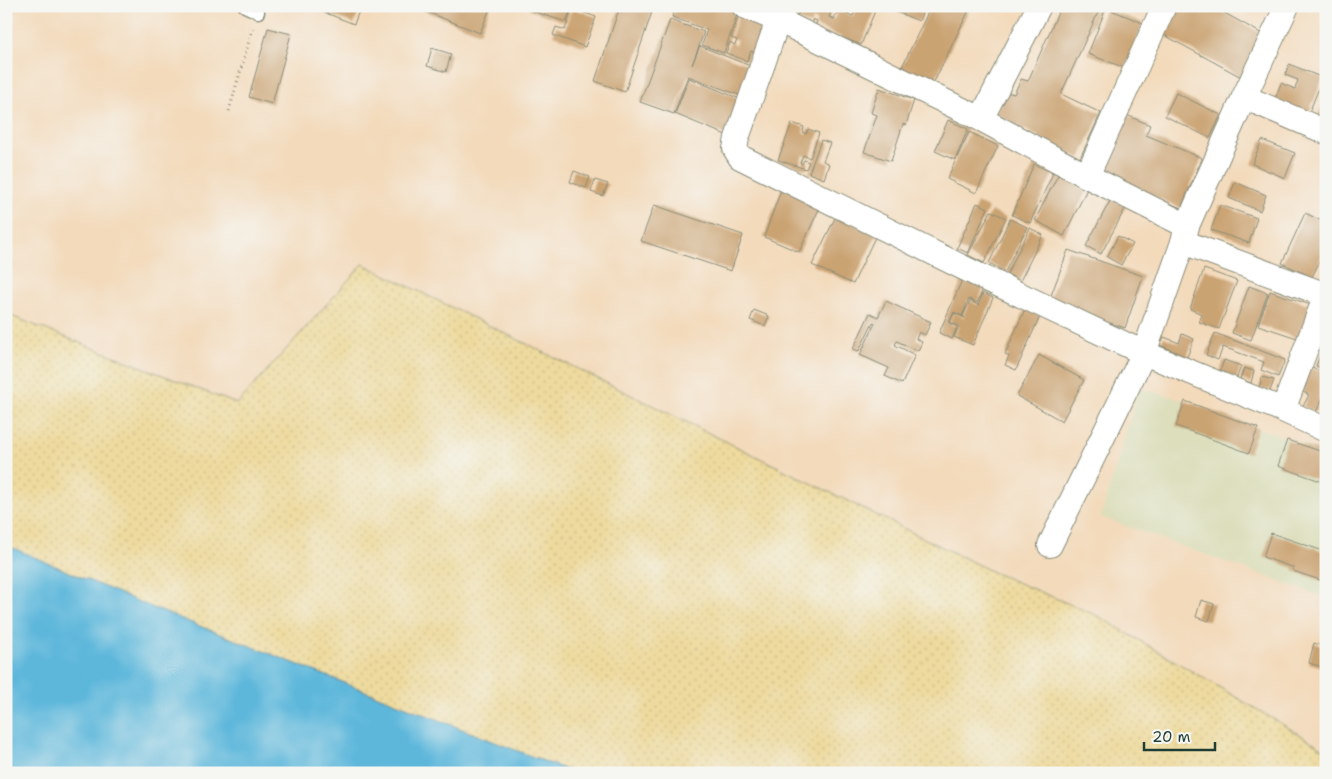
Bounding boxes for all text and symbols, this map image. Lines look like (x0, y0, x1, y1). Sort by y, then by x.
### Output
scale bar (1144, 719, 1216, 751)
text: 20 m (1152, 727, 1191, 747)

